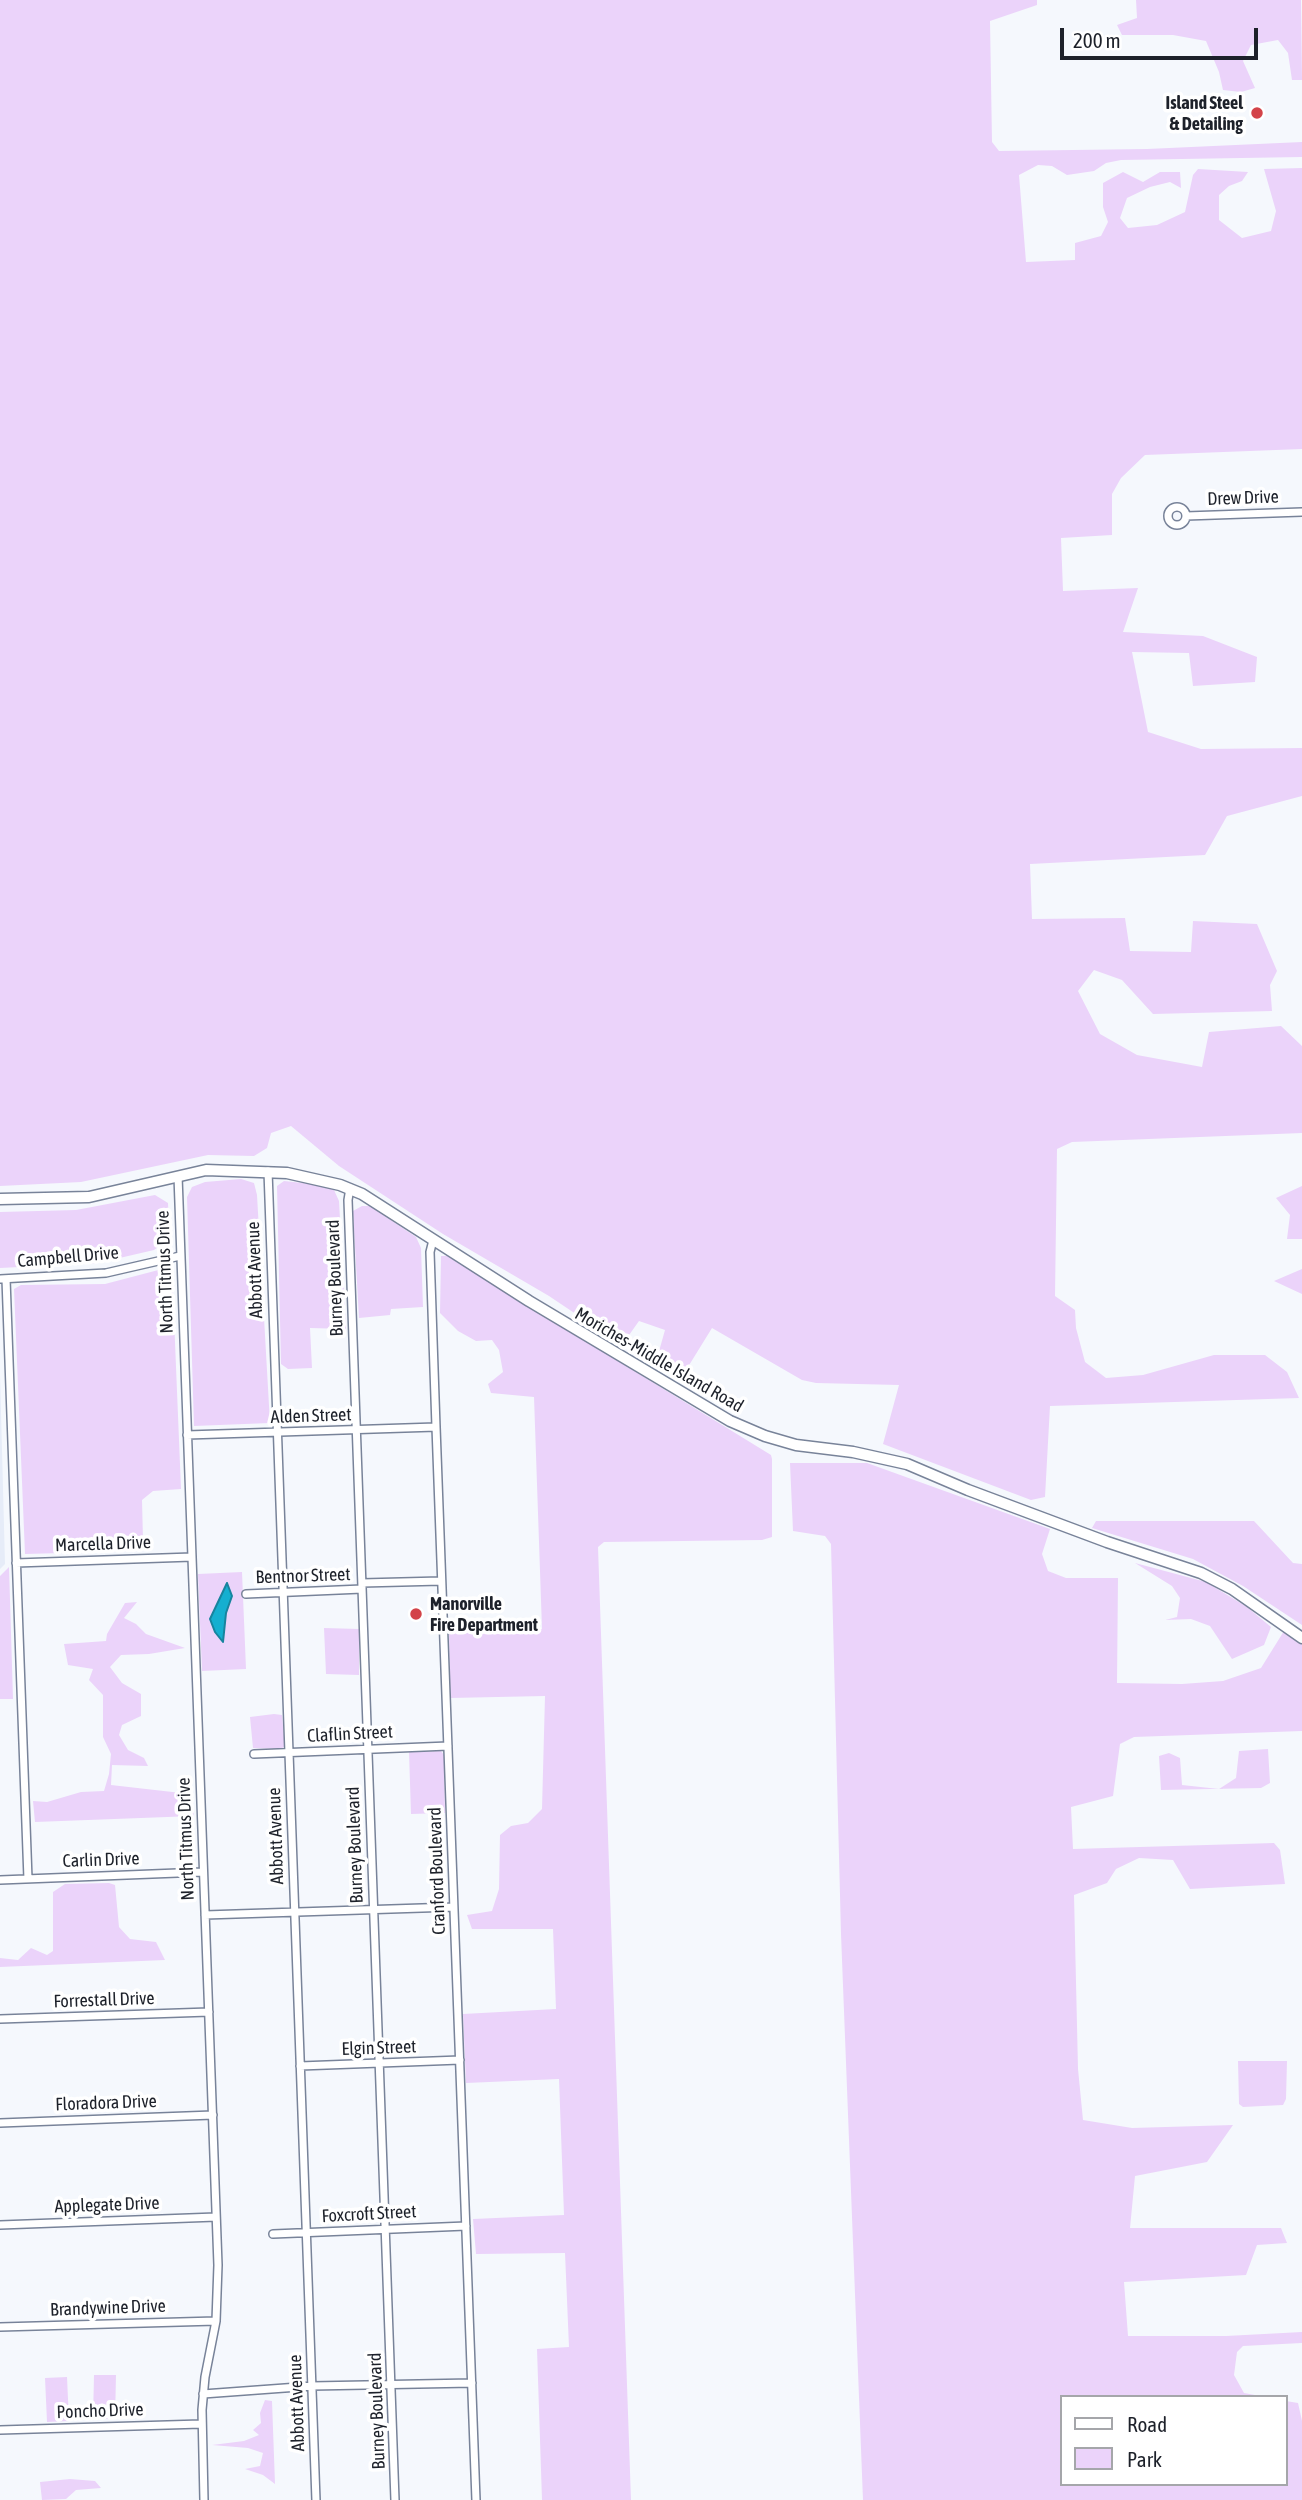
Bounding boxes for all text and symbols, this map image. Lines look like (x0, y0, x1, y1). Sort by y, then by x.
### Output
scale bar (1064, 14, 1262, 58)
text: 200 m (1073, 28, 1121, 52)
place label: Island Steel & Detailing (1166, 92, 1243, 134)
marker: Island Steel & Detailing (1249, 105, 1265, 121)
street label: Drew Drive (1207, 486, 1279, 510)
street label: North Titmus Drive (152, 1210, 178, 1334)
street label: Burney Boulevard (322, 1219, 348, 1337)
street label: Abbott Avenue (243, 1221, 267, 1319)
street label: Campbell Drive (16, 1242, 120, 1272)
street label: Moriches-Middle Island Road (571, 1303, 747, 1417)
street label: Alden Street (270, 1404, 352, 1428)
street label: Marcella Drive (55, 1532, 151, 1556)
street label: Bentnor Street (255, 1564, 351, 1588)
place label: Manorville Fire Department (430, 1593, 538, 1636)
marker: Manorville Fire Department (408, 1606, 424, 1622)
street label: Claflin Street (307, 1721, 393, 1747)
street label: North Titmus Drive (173, 1777, 199, 1901)
street label: Burney Boulevard (342, 1786, 368, 1904)
street label: Abbott Avenue (264, 1787, 288, 1885)
street label: Cranford Boulevard (424, 1807, 450, 1935)
street label: Carlin Drive (62, 1848, 140, 1872)
street label: Forrestall Drive (53, 1987, 155, 2013)
street label: Elgin Street (341, 2036, 417, 2060)
street label: Floradora Drive (55, 2090, 157, 2116)
street label: Applegate Drive (54, 2192, 160, 2218)
street label: Foxcroft Street (321, 2201, 417, 2227)
street label: Brandywine Drive (50, 2295, 166, 2321)
street label: Burney Boulevard (364, 2352, 390, 2470)
street label: Abbott Avenue (285, 2354, 309, 2452)
legend (1060, 2395, 1288, 2486)
street label: Poncho Drive (56, 2399, 144, 2423)
text: Road (1127, 2412, 1167, 2436)
text: Park (1127, 2447, 1162, 2471)

